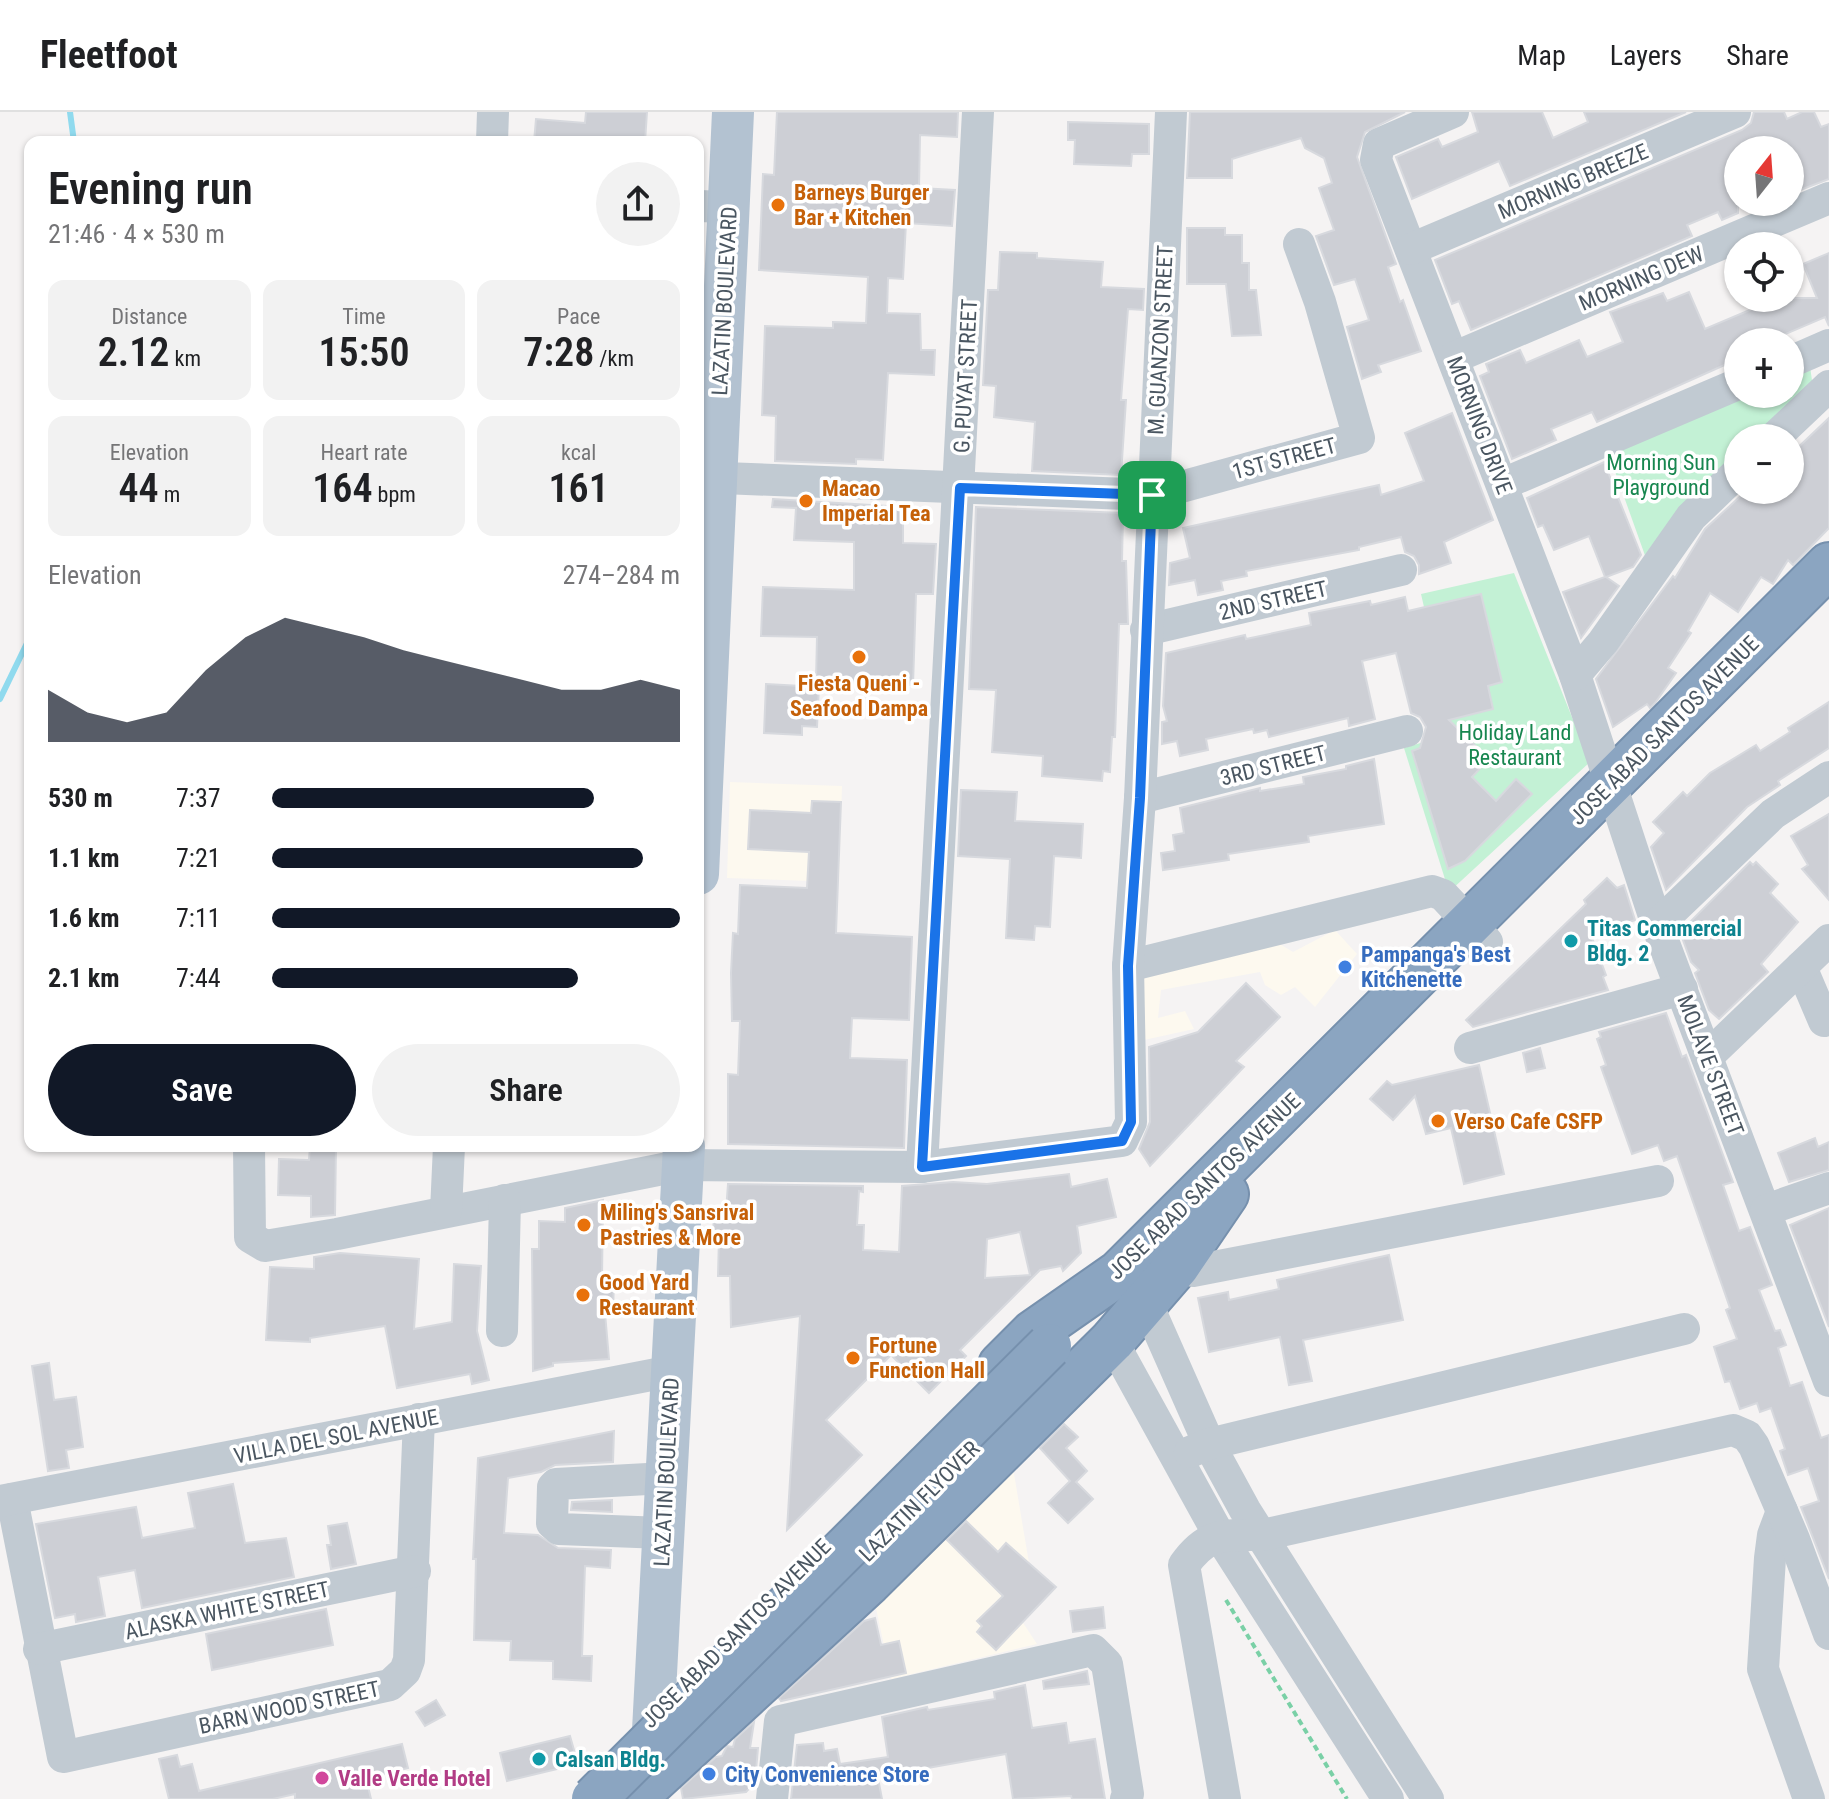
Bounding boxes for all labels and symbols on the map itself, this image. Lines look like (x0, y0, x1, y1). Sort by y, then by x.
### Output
north arrow (1724, 136, 1804, 216)
street label: MORNING BREEZE (1495, 139, 1652, 224)
place label: Barneys Burger Bar + Kitchen (794, 180, 929, 230)
marker: Barneys Burger Bar + Kitchen (769, 196, 787, 214)
street label: LAZATIN BOULEVARD (707, 206, 742, 396)
street label: MORNING DEW (1575, 241, 1707, 316)
street label: M. GUANZON STREET (1143, 244, 1178, 436)
street label: G. PUYAT STREET (949, 298, 982, 454)
street label: MORNING DRIVE (1442, 353, 1517, 498)
street label: 1ST STREET (1229, 433, 1339, 484)
park label: Morning Sun Playground (1606, 450, 1716, 500)
pin (1118, 461, 1186, 529)
place label: Macao Imperial Tea (822, 476, 931, 526)
marker: Macao Imperial Tea (797, 492, 815, 510)
street label: 2ND STREET (1217, 576, 1330, 625)
street label: JOSE ABAD SANTOS AVENUE (1565, 631, 1764, 830)
marker: Fiesta Queni - Seafood Dampa (850, 648, 868, 666)
place label: Fiesta Queni - Seafood Dampa (790, 671, 928, 721)
park label: Holiday Land Restaurant (1459, 720, 1571, 770)
street label: 3RD STREET (1218, 740, 1329, 791)
place label: Titas Commercial Bldg. 2 (1587, 916, 1742, 966)
marker: Titas Commercial Bldg. 2 (1562, 932, 1580, 950)
place label: Pampanga's Best Kitchenette (1361, 942, 1511, 992)
marker: Pampanga's Best Kitchenette (1336, 958, 1354, 976)
street label: MOLAVE STREET (1672, 991, 1749, 1139)
street label: JOSE ABAD SANTOS AVENUE (1103, 1088, 1305, 1284)
place label: Verso Cafe CSFP (1454, 1109, 1603, 1134)
marker: Verso Cafe CSFP (1429, 1112, 1447, 1130)
place label: Miling's Sansrival Pastries & More (600, 1200, 754, 1250)
marker: Miling's Sansrival Pastries & More (575, 1216, 593, 1234)
place label: Good Yard Restaurant (599, 1270, 695, 1320)
marker: Good Yard Restaurant (574, 1286, 592, 1304)
place label: Fortune Function Hall (869, 1333, 985, 1383)
marker: Fortune Function Hall (844, 1349, 862, 1367)
street label: LAZATIN BOULEVARD (649, 1377, 684, 1567)
street label: VILLA DEL SOL AVENUE (232, 1404, 441, 1469)
street label: LAZATIN FLYOVER (854, 1436, 985, 1567)
street label: JOSE ABAD SANTOS AVENUE (637, 1534, 836, 1733)
street label: ALASKA WHITE STREET (123, 1577, 332, 1644)
street label: BARN WOOD STREET (197, 1676, 382, 1739)
place label: Calsan Bldg. (555, 1747, 666, 1772)
marker: Calsan Bldg. (530, 1750, 548, 1768)
place label: City Convenience Store (725, 1762, 930, 1787)
marker: City Convenience Store (700, 1765, 718, 1783)
place label: Valle Verde Hotel (338, 1766, 491, 1791)
marker: Valle Verde Hotel (313, 1769, 331, 1787)

